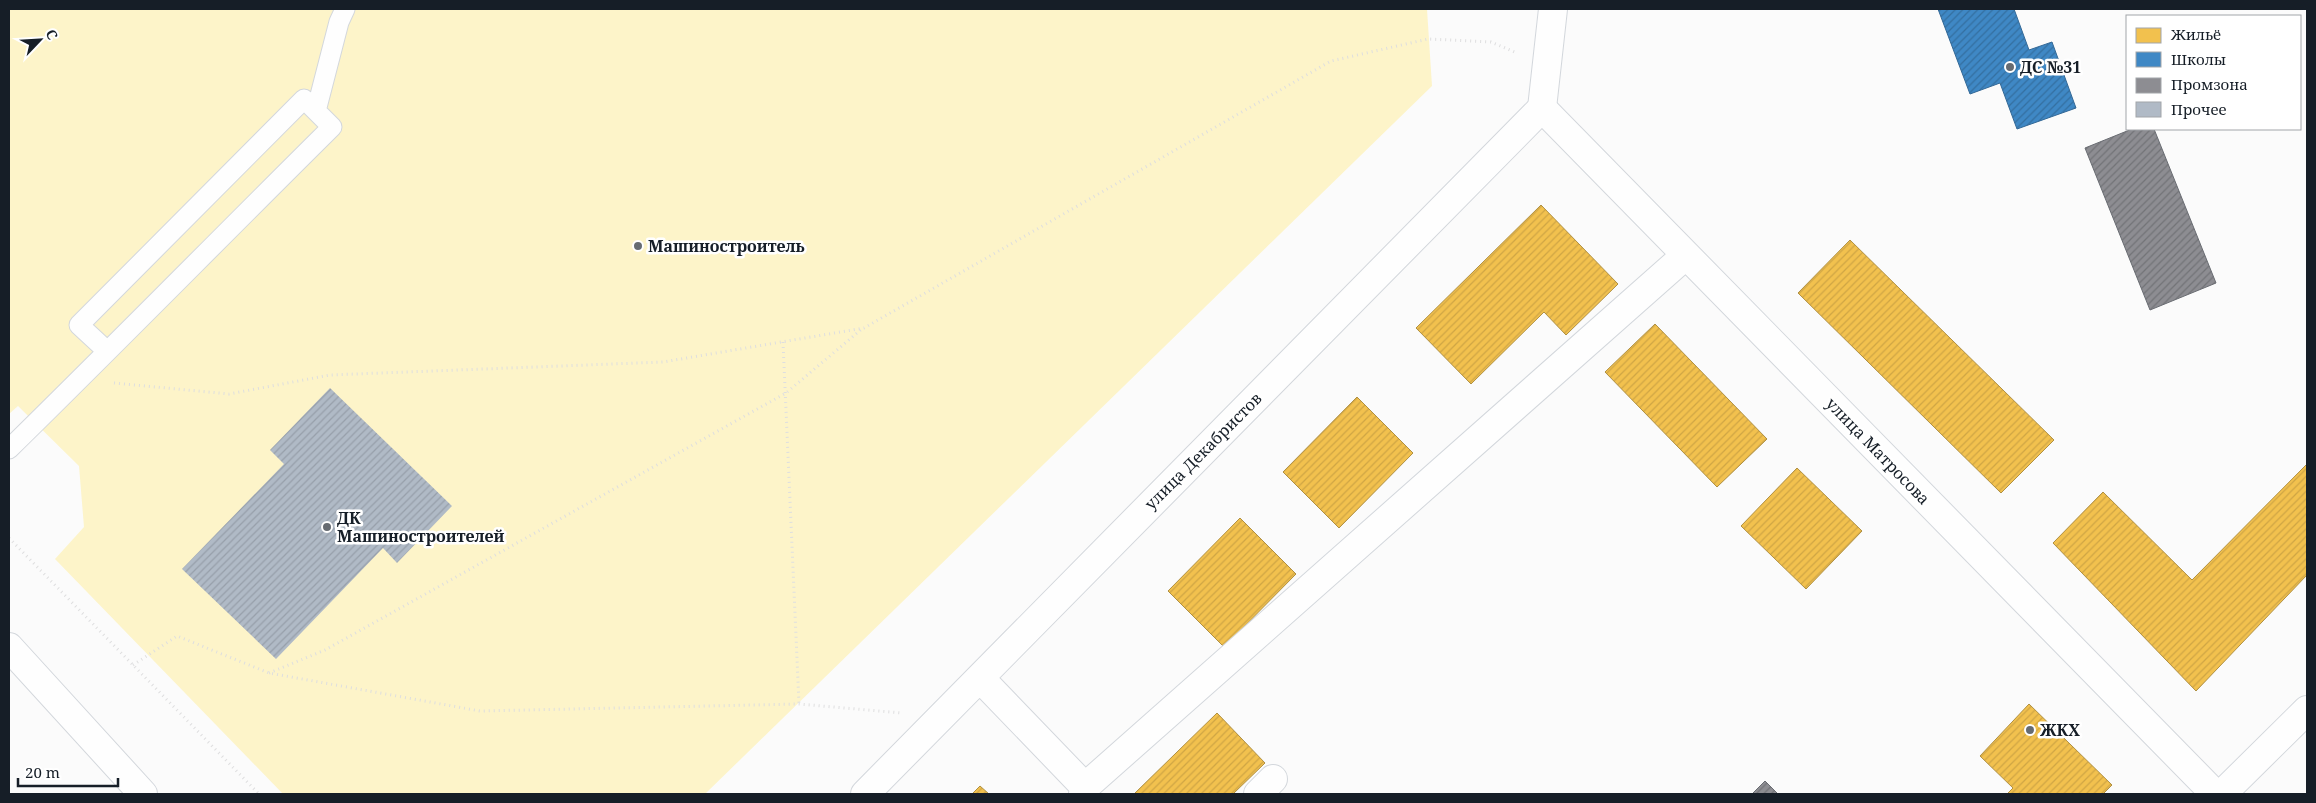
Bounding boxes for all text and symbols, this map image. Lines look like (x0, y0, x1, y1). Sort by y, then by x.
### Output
north arrow (15, 15, 65, 65)
legend (2126, 15, 2301, 130)
text: Жильё (2170, 24, 2221, 44)
text: С (42, 26, 63, 42)
text: Школы (2171, 49, 2226, 69)
place label: ДС №31 (2020, 56, 2081, 78)
marker: ДС №31 (2004, 61, 2016, 73)
text: Промзона (2171, 74, 2248, 94)
text: Прочее (2171, 99, 2227, 119)
place label: Машиностроитель (648, 235, 805, 257)
marker: Машиностроитель (632, 240, 644, 252)
street label: улица Декабристов (1140, 387, 1267, 514)
street label: улица Матросова (1821, 393, 1935, 509)
place label: ДК Машиностроителей (337, 507, 505, 547)
marker: ДК Машиностроителей (321, 521, 333, 533)
place label: ЖКХ (2040, 719, 2080, 741)
marker: ЖКХ (2024, 724, 2036, 736)
scale bar (18, 756, 118, 788)
text: 20 m (25, 762, 60, 782)

